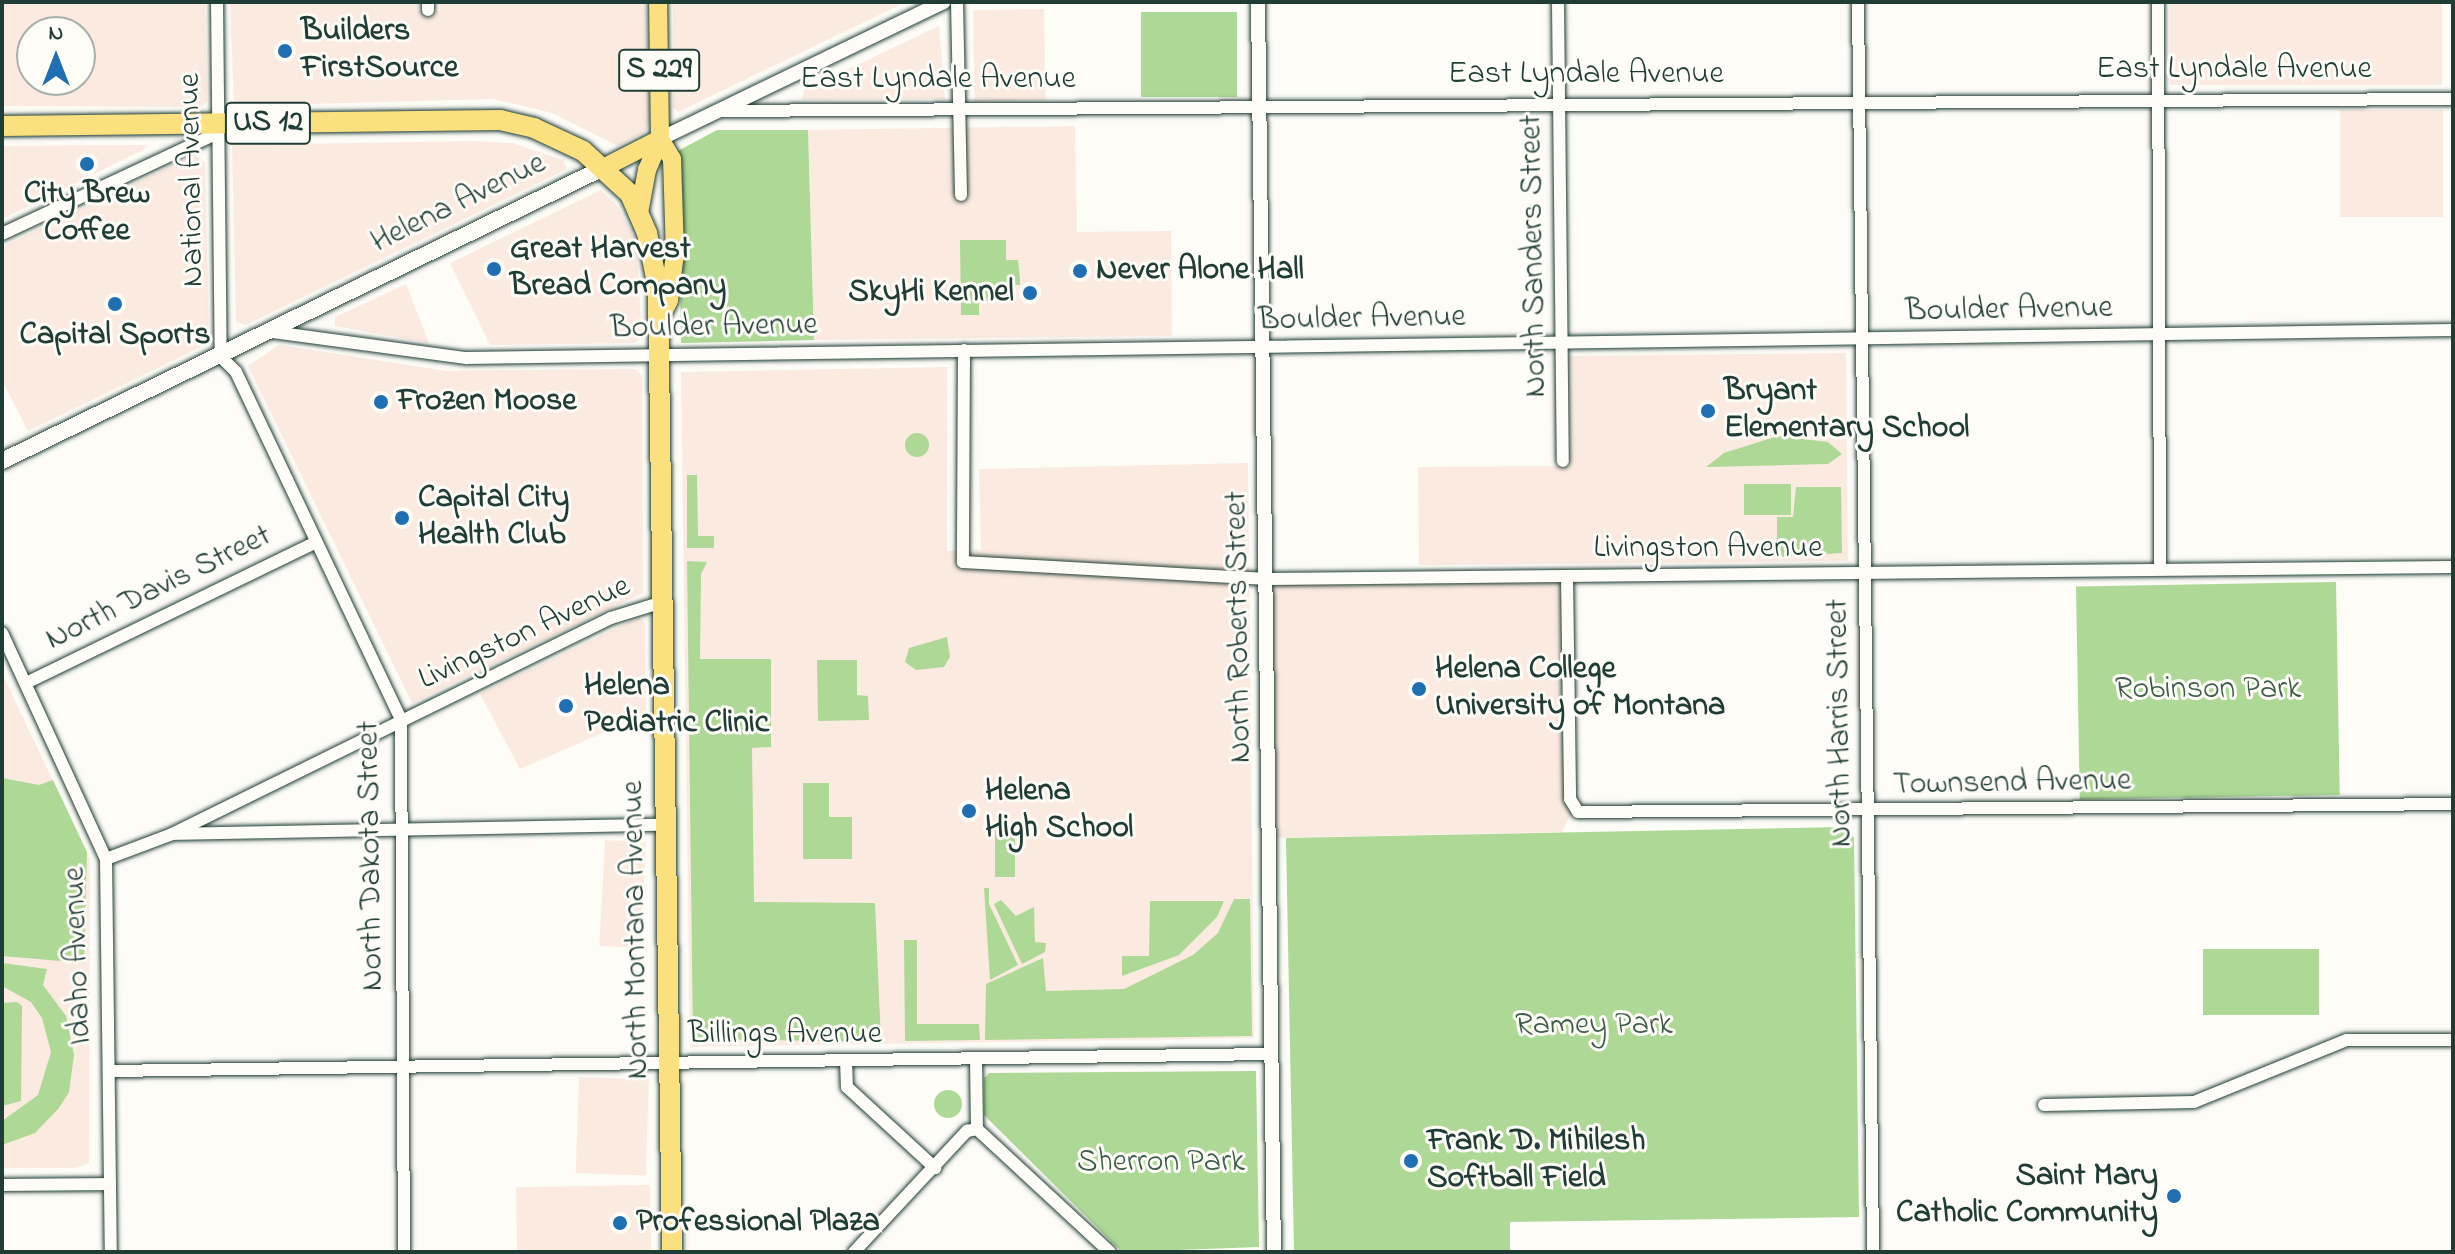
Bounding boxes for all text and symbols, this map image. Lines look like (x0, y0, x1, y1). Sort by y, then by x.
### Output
place label: Builders FirstSource (301, 14, 458, 89)
north arrow (16, 16, 96, 96)
text: N (49, 18, 63, 50)
marker: Builders FirstSource (276, 42, 294, 60)
road number: S 229 (617, 44, 701, 96)
street label: East Lyndale Avenue (2096, 51, 2372, 89)
street label: East Lyndale Avenue (1448, 56, 1724, 94)
street label: East Lyndale Avenue (800, 61, 1076, 99)
street label: National Avenue (172, 73, 214, 287)
road number: US 12 (224, 97, 312, 149)
street label: North Sanders Street (1513, 114, 1557, 398)
street label: Helena Avenue (365, 145, 553, 263)
marker: City Brew Coffee (78, 155, 96, 173)
place label: City Brew Coffee (24, 177, 150, 252)
place label: Great Harvest Bread Company (510, 232, 726, 307)
place label: Never Alone Hall (1096, 252, 1304, 290)
marker: Great Harvest Bread Company (485, 260, 503, 278)
marker: Never Alone Hall (1071, 262, 1089, 280)
place label: SkyHi Kennel (848, 274, 1014, 312)
marker: SkyHi Kennel (1021, 284, 1039, 302)
street label: Boulder Avenue (1905, 290, 2113, 332)
marker: Capital Sports (106, 295, 124, 313)
street label: Boulder Avenue (1258, 299, 1466, 341)
street label: Boulder Avenue (610, 307, 818, 349)
place label: Capital Sports (20, 317, 210, 355)
place label: Bryant Elementary School (1724, 374, 1969, 449)
place label: Frozen Moose (397, 383, 577, 421)
marker: Frozen Moose (372, 393, 390, 411)
marker: Bryant Elementary School (1699, 402, 1717, 420)
place label: Capital City Health Club (418, 481, 569, 556)
street label: North Roberts Street (1218, 491, 1262, 763)
marker: Capital City Health Club (393, 509, 411, 527)
street label: North Davis Street (40, 518, 278, 660)
street label: Livingston Avenue (1593, 530, 1823, 568)
street label: Livingston Avenue (413, 568, 637, 700)
street label: North Harris Street (1820, 598, 1862, 848)
place label: Helena College University of Montana (1435, 652, 1725, 727)
place label: Helena Pediatric Clinic (584, 669, 769, 744)
park label: Robinson Park (2115, 671, 2301, 709)
marker: Helena College University of Montana (1410, 680, 1428, 698)
marker: Helena Pediatric Clinic (555, 695, 577, 717)
street label: North Dakota Street (350, 721, 394, 991)
street label: Townsend Avenue (1892, 763, 2132, 805)
place label: Helena High School (985, 774, 1133, 849)
street label: North Montana Avenue (615, 780, 659, 1080)
marker: Helena High School (960, 802, 978, 820)
street label: Idaho Avenue (57, 866, 101, 1046)
park label: Ramey Park (1515, 1007, 1673, 1045)
street label: Billings Avenue (688, 1016, 882, 1054)
place label: Frank D. Mihilesh Softball Field (1427, 1124, 1646, 1199)
park label: Sherron Park (1077, 1144, 1245, 1182)
marker: Frank D. Mihilesh Softball Field (1402, 1152, 1420, 1170)
place label: Saint Mary Catholic Community (1896, 1159, 2158, 1234)
marker: Saint Mary Catholic Community (2165, 1187, 2183, 1205)
place label: Professional Plaza (636, 1204, 880, 1242)
marker: Professional Plaza (611, 1214, 629, 1232)

